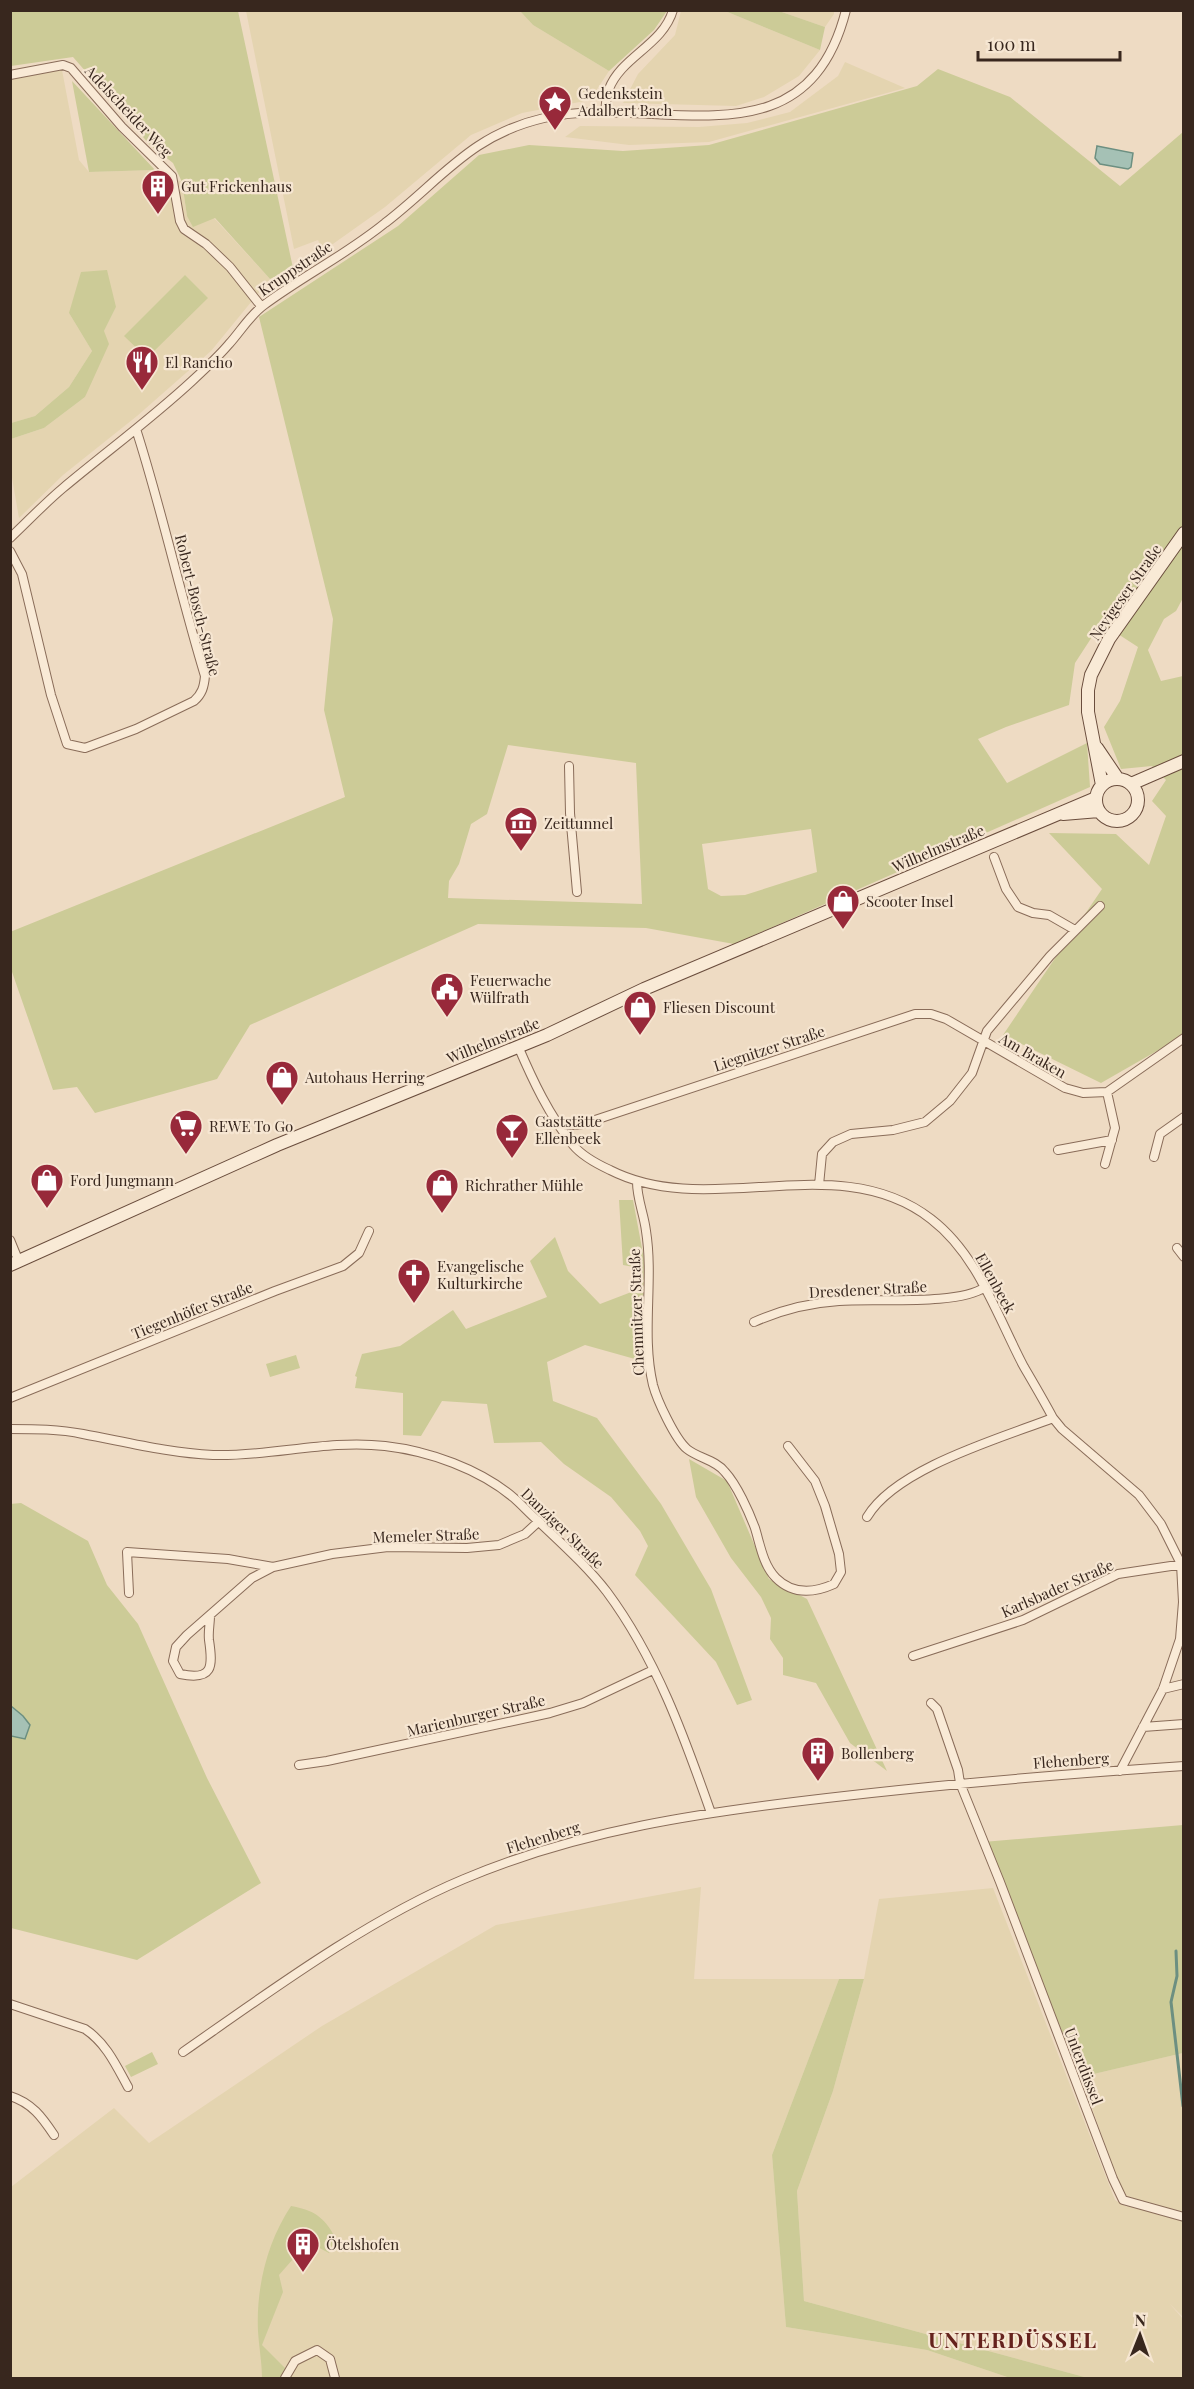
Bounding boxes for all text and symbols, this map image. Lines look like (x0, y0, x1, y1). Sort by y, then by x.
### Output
scale bar (978, 24, 1120, 62)
text: 100 m (987, 32, 1036, 56)
street label: Adelscheider Weg (80, 60, 177, 161)
place label: Gedenkstein Adalbert Bach (577, 83, 673, 120)
place icon: Gedenkstein Adalbert Bach (537, 84, 573, 131)
building icon: Gut Frickenhaus (140, 168, 176, 215)
place label: Gut Frickenhaus (181, 176, 292, 196)
street label: Kruppstraße (254, 236, 336, 300)
restaurant icon: El Rancho (124, 344, 160, 391)
place label: El Rancho (165, 352, 233, 372)
street label: Robert-Bosch-Straße (171, 532, 225, 678)
street label: Nevigeser Straße (1084, 540, 1166, 644)
museum icon: Zeittunnel (503, 805, 539, 852)
place label: Zeittunnel (544, 813, 613, 833)
street label: Wilhelmstraße (888, 820, 987, 877)
shop icon: Scooter Insel (825, 883, 861, 930)
place label: Scooter Insel (866, 891, 953, 911)
place label: Feuerwache Wülfrath (469, 970, 551, 1007)
public building icon: Feuerwache Wülfrath (429, 971, 465, 1018)
shop icon: Fliesen Discount (622, 989, 658, 1036)
place label: Fliesen Discount (663, 997, 776, 1017)
street label: Wilhelmstraße (443, 1012, 542, 1068)
street label: Liegnitzer Straße (711, 1021, 827, 1075)
street label: Am Braken (995, 1027, 1070, 1082)
shop icon: Autohaus Herring (264, 1059, 300, 1106)
place label: Autohaus Herring (304, 1067, 425, 1087)
supermarket icon: REWE To Go (168, 1108, 204, 1155)
place label: Gaststätte Ellenbeek (535, 1111, 602, 1148)
bar icon: Gaststätte Ellenbeek (494, 1112, 530, 1159)
place label: REWE To Go (209, 1116, 293, 1136)
shop icon: Ford Jungmann (29, 1162, 65, 1209)
shop icon: Richrather Mühle (424, 1167, 460, 1214)
place label: Ford Jungmann (70, 1170, 174, 1190)
place label: Richrather Mühle (465, 1175, 583, 1195)
street label: Chemnitzer Straße (624, 1248, 648, 1376)
street label: Ellenbeek (971, 1249, 1021, 1317)
place label: Evangelische Kulturkirche (437, 1256, 524, 1293)
church icon: Evangelische Kulturkirche (396, 1257, 432, 1304)
street label: Dresdener Straße (808, 1276, 928, 1302)
street label: Tiegenhöfer Straße (128, 1277, 256, 1343)
street label: Danziger Straße (517, 1483, 609, 1573)
street label: Memeler Straße (372, 1523, 480, 1547)
street label: Karlsbader Straße (998, 1554, 1116, 1622)
street label: Marienburger Straße (405, 1689, 547, 1741)
building icon: Bollenberg (800, 1735, 836, 1782)
place label: Bollenberg (841, 1743, 914, 1763)
street label: Flehenberg (1032, 1747, 1110, 1773)
street label: Flehenberg (504, 1816, 582, 1858)
street label: Unterdüssel (1060, 2025, 1108, 2107)
building icon: Ötelshofen (285, 2226, 321, 2273)
place label: Ötelshofen (326, 2234, 399, 2254)
north arrow (1110, 2305, 1170, 2365)
text: N (1134, 2309, 1147, 2330)
district label: UNTERDÜSSEL (928, 2325, 1098, 2353)

